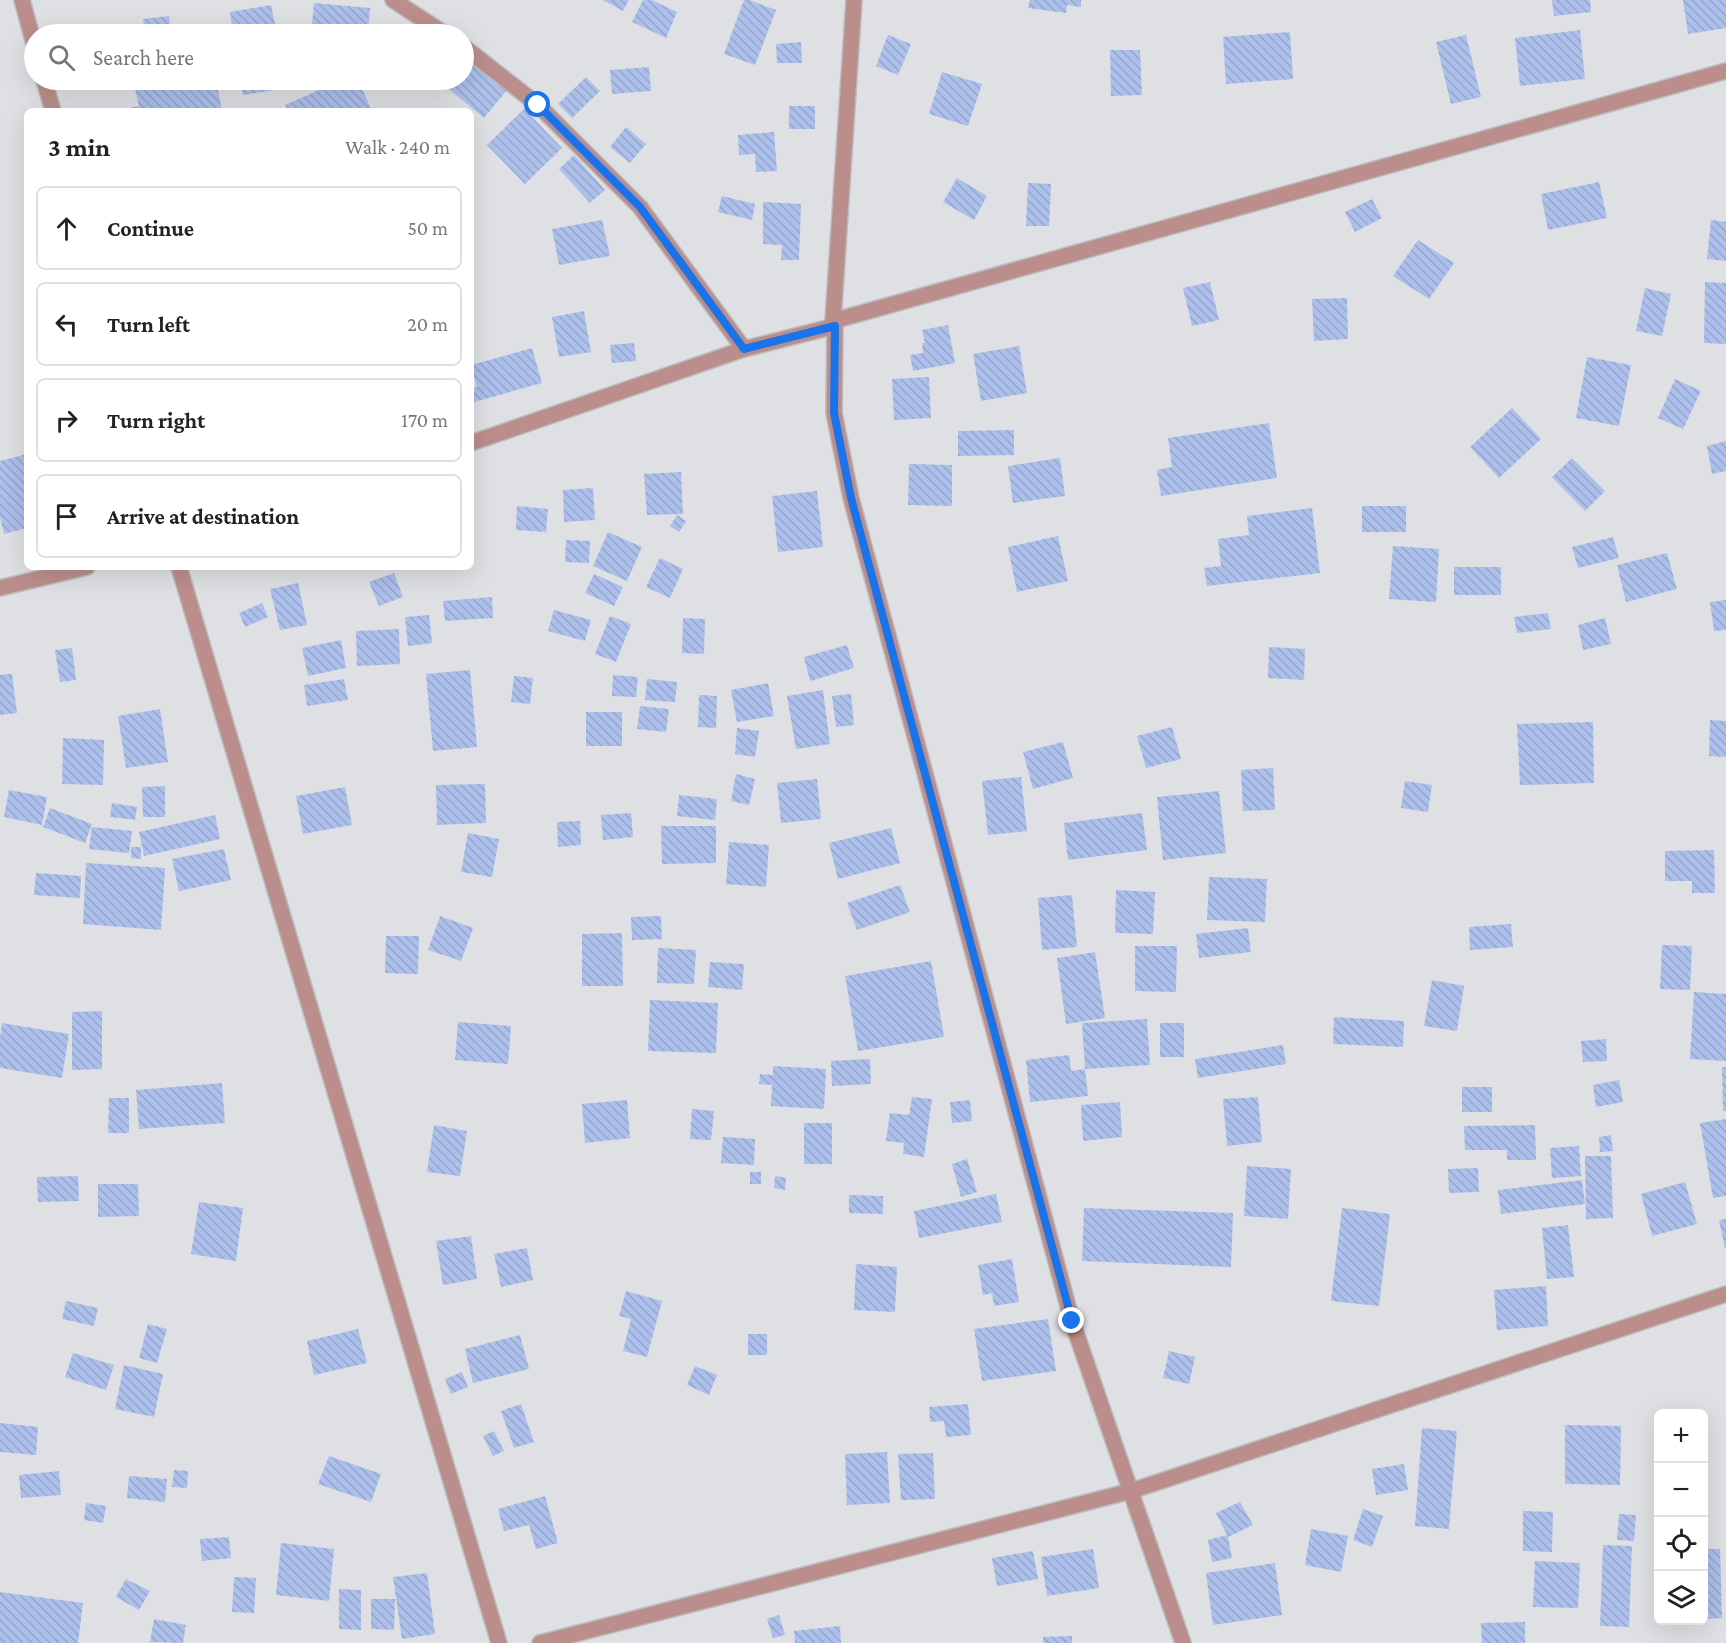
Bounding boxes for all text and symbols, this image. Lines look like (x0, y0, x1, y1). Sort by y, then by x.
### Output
search box (24, 24, 474, 90)
icon: search (45, 41, 78, 74)
text: Search here (93, 45, 194, 70)
route start (524, 91, 550, 117)
text: 3 min (48, 133, 110, 162)
text: Walk · 240 m (345, 136, 450, 158)
icon: ahead (50, 212, 83, 245)
text: Continue (107, 216, 194, 241)
text: 50 m (407, 217, 448, 239)
icon: left (50, 308, 83, 341)
text: Turn left (107, 312, 190, 337)
text: 20 m (407, 313, 448, 335)
icon: right (50, 404, 83, 437)
text: Turn right (107, 408, 205, 433)
text: 170 m (401, 409, 448, 431)
icon: arrive (50, 500, 83, 533)
text: Arrive at destination (107, 504, 299, 529)
route end (1058, 1307, 1084, 1333)
map controls (1654, 1409, 1708, 1625)
button: + (1654, 1409, 1708, 1463)
button: − (1654, 1463, 1708, 1517)
button: locate (1654, 1517, 1708, 1571)
button: layers (1654, 1571, 1708, 1625)

